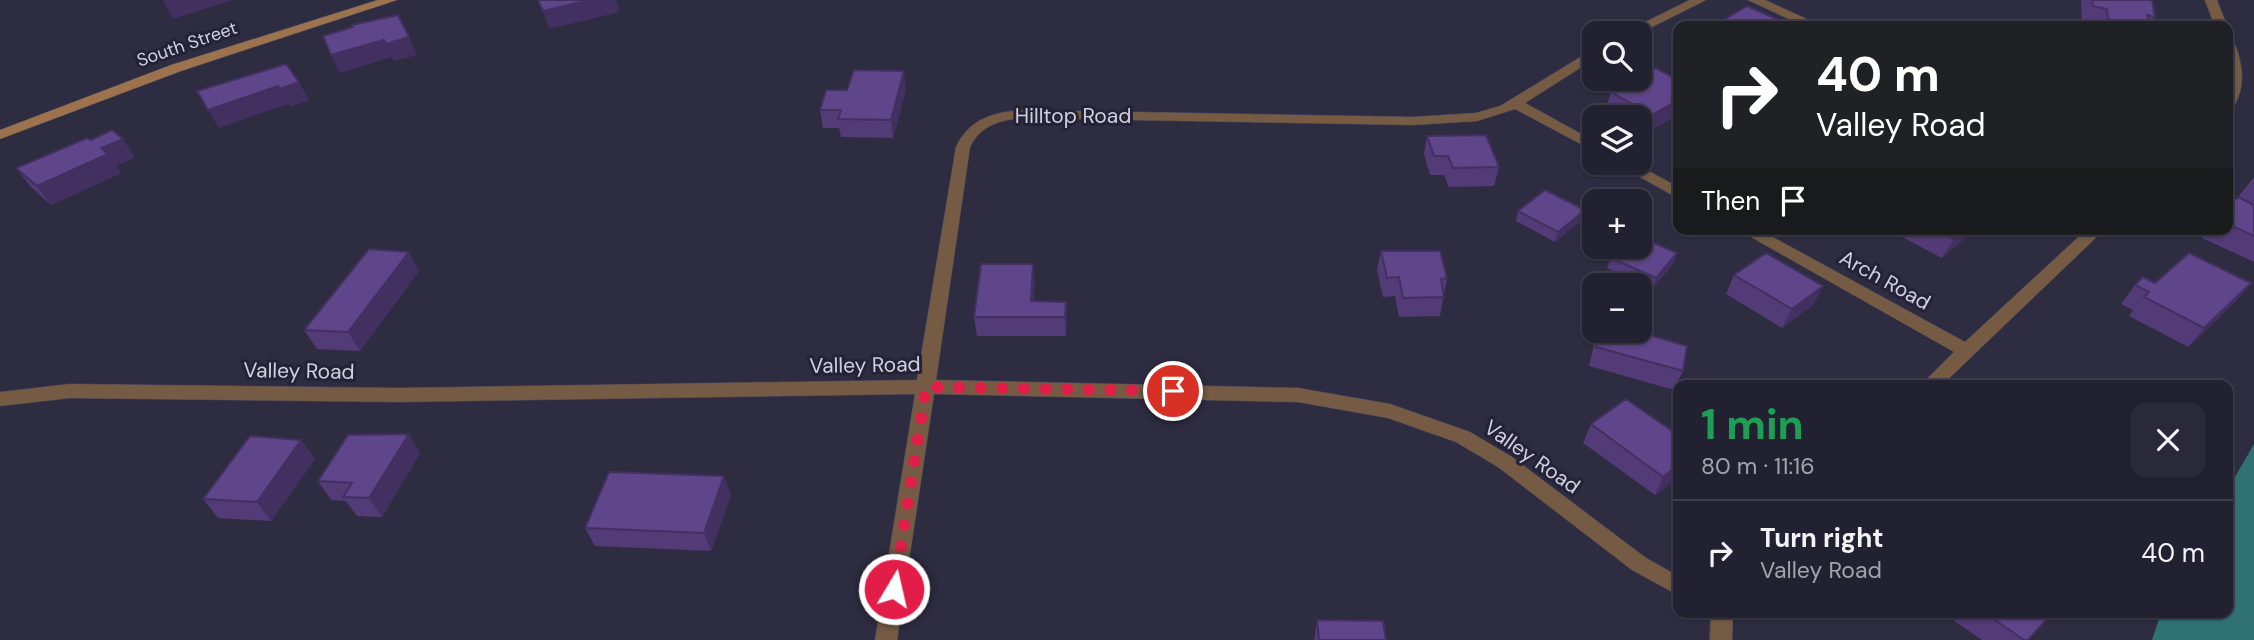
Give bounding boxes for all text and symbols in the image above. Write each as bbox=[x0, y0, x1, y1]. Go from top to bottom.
street label: South Street bbox=[134, 16, 240, 72]
map controls bbox=[1582, 21, 1652, 343]
button: search bbox=[1582, 21, 1652, 91]
text: 40 m bbox=[1816, 42, 1940, 106]
icon: right bbox=[1701, 49, 1792, 140]
street label: Hilltop Road bbox=[1015, 102, 1131, 130]
text: Valley Road bbox=[1816, 104, 1986, 146]
button: layers bbox=[1582, 105, 1652, 175]
icon: arrive bbox=[1774, 182, 1812, 220]
text: Then bbox=[1701, 184, 1760, 218]
button: + bbox=[1582, 189, 1652, 259]
street label: Arch Road bbox=[1835, 244, 1935, 316]
button: − bbox=[1582, 273, 1652, 343]
street label: Valley Road bbox=[809, 350, 921, 380]
street label: Valley Road bbox=[243, 356, 355, 386]
pin bbox=[1143, 361, 1203, 421]
icon: arrive bbox=[1154, 372, 1192, 410]
text: 1 min bbox=[1701, 397, 1804, 452]
button: close bbox=[2131, 403, 2205, 477]
street label: Valley Road bbox=[1478, 414, 1586, 500]
text: 80 m · 11:16 bbox=[1701, 451, 1815, 481]
text: Turn right bbox=[1760, 521, 1884, 555]
icon: right bbox=[1701, 534, 1739, 572]
text: 40 m bbox=[2141, 536, 2205, 570]
position arrow bbox=[857, 552, 931, 626]
text: Valley Road bbox=[1760, 555, 1882, 585]

